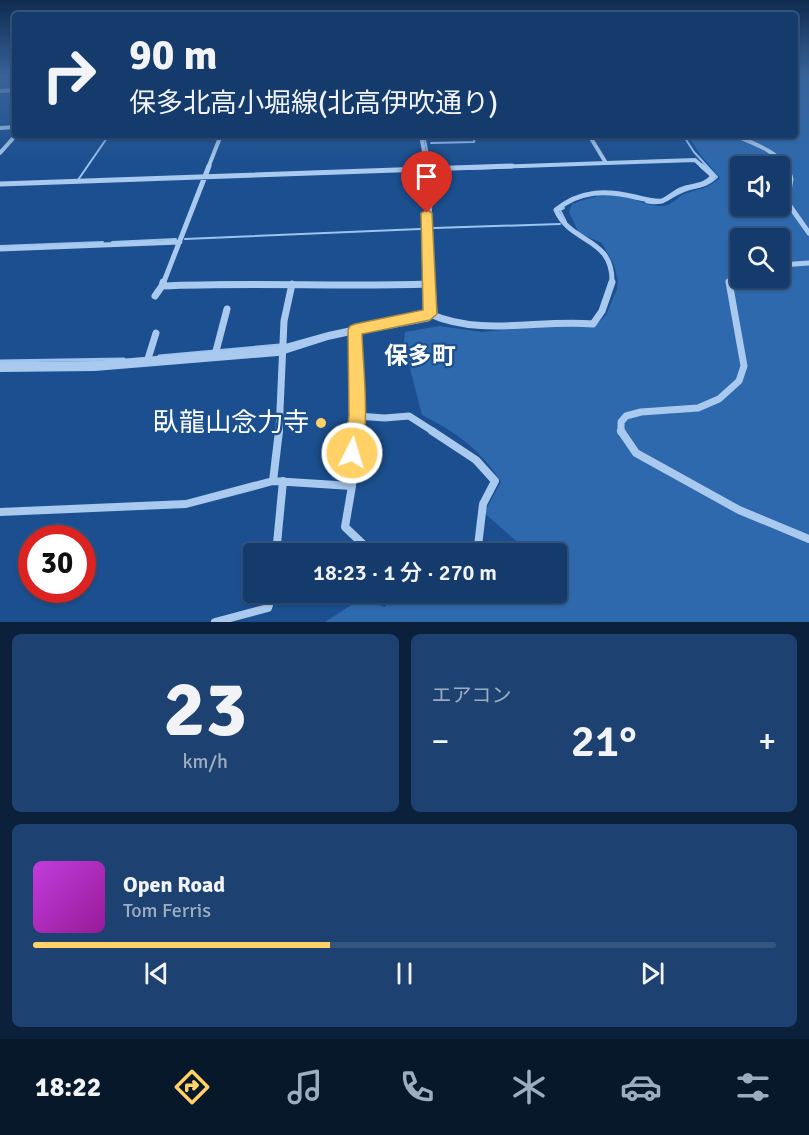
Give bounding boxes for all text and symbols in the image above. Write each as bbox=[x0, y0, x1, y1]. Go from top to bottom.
text: 90 m bbox=[129, 30, 218, 81]
icon: right bbox=[30, 36, 108, 114]
text: 保多北高小堀線(北高伊吹通り) bbox=[129, 87, 498, 120]
pin bbox=[401, 151, 452, 213]
map controls bbox=[730, 156, 790, 288]
button: sound bbox=[730, 156, 790, 216]
icon: arrive bbox=[410, 160, 443, 193]
button: search bbox=[730, 228, 790, 288]
district label: 保多町 bbox=[384, 341, 456, 371]
place label: 臥龍山念力寺 bbox=[153, 407, 309, 439]
marker: 臥龍山念力寺 bbox=[314, 416, 328, 430]
position arrow bbox=[320, 421, 384, 485]
speed limit sign: 30 bbox=[18, 525, 96, 603]
text: 18:23 · 1 分 · 270 m bbox=[313, 559, 497, 586]
text: 23 bbox=[163, 662, 247, 758]
text: エアコン bbox=[432, 683, 512, 708]
text: 21° bbox=[571, 714, 637, 769]
text: − bbox=[432, 721, 449, 762]
text: + bbox=[758, 721, 776, 762]
text: km/h bbox=[183, 749, 228, 774]
text: Open Road bbox=[123, 871, 225, 898]
text: Tom Ferris bbox=[123, 898, 211, 923]
icon: previous bbox=[140, 957, 173, 990]
icon: pause bbox=[388, 957, 421, 990]
icon: next bbox=[636, 957, 669, 990]
icon: directions bbox=[171, 1066, 213, 1108]
icon: music bbox=[284, 1066, 326, 1108]
icon: phone bbox=[396, 1066, 438, 1108]
icon: climate bbox=[508, 1066, 550, 1108]
icon: car bbox=[620, 1066, 662, 1108]
icon: filters bbox=[732, 1066, 774, 1108]
text: 18:22 bbox=[35, 1071, 101, 1104]

